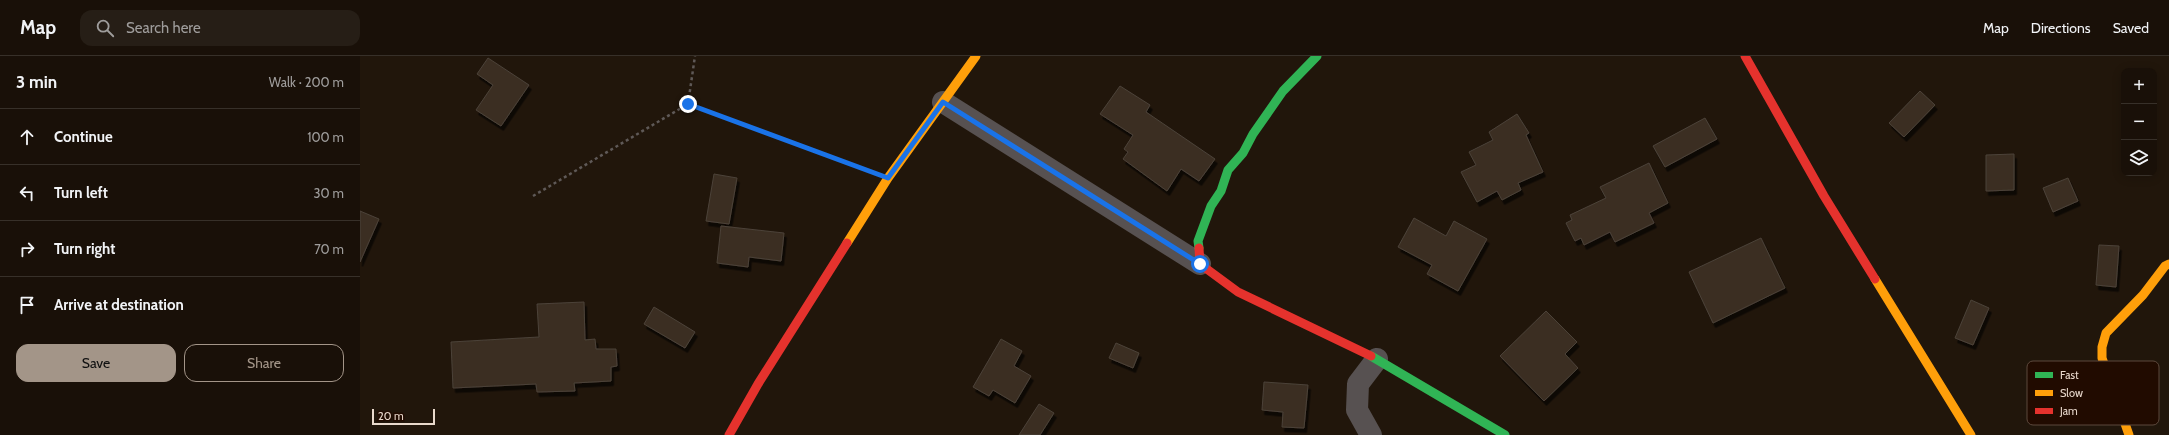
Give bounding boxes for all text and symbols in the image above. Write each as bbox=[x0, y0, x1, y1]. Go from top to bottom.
search box bbox=[80, 10, 360, 46]
text: Map bbox=[20, 16, 56, 39]
icon: search bbox=[94, 17, 116, 39]
text: Search here bbox=[126, 19, 201, 37]
text: Map bbox=[1983, 19, 2009, 37]
text: Directions bbox=[2031, 19, 2091, 37]
text: Saved bbox=[2113, 19, 2149, 37]
map controls bbox=[2121, 68, 2157, 176]
button: + bbox=[2121, 68, 2157, 104]
text: 3 min bbox=[16, 72, 57, 92]
text: Walk · 200 m bbox=[269, 74, 344, 90]
route end bbox=[679, 95, 697, 113]
button: − bbox=[2121, 104, 2157, 140]
icon: ahead bbox=[16, 126, 38, 148]
text: Continue bbox=[54, 128, 113, 146]
text: 100 m bbox=[307, 129, 344, 145]
button: layers bbox=[2121, 140, 2157, 176]
icon: left bbox=[16, 182, 38, 204]
text: Turn left bbox=[54, 184, 108, 202]
text: 30 m bbox=[314, 185, 344, 201]
icon: right bbox=[16, 238, 38, 260]
text: Turn right bbox=[54, 240, 115, 258]
text: 70 m bbox=[314, 241, 344, 257]
route start bbox=[1191, 255, 1209, 273]
icon: arrive bbox=[16, 294, 38, 316]
text: Arrive at destination bbox=[54, 296, 184, 314]
button: Save bbox=[16, 344, 176, 382]
button: Share bbox=[184, 344, 344, 382]
legend bbox=[2027, 361, 2159, 425]
text: Fast bbox=[2060, 368, 2079, 382]
text: Slow bbox=[2060, 386, 2083, 400]
text: Jam bbox=[2059, 404, 2078, 418]
scale bar bbox=[372, 407, 435, 426]
text: 20 m bbox=[378, 409, 404, 423]

